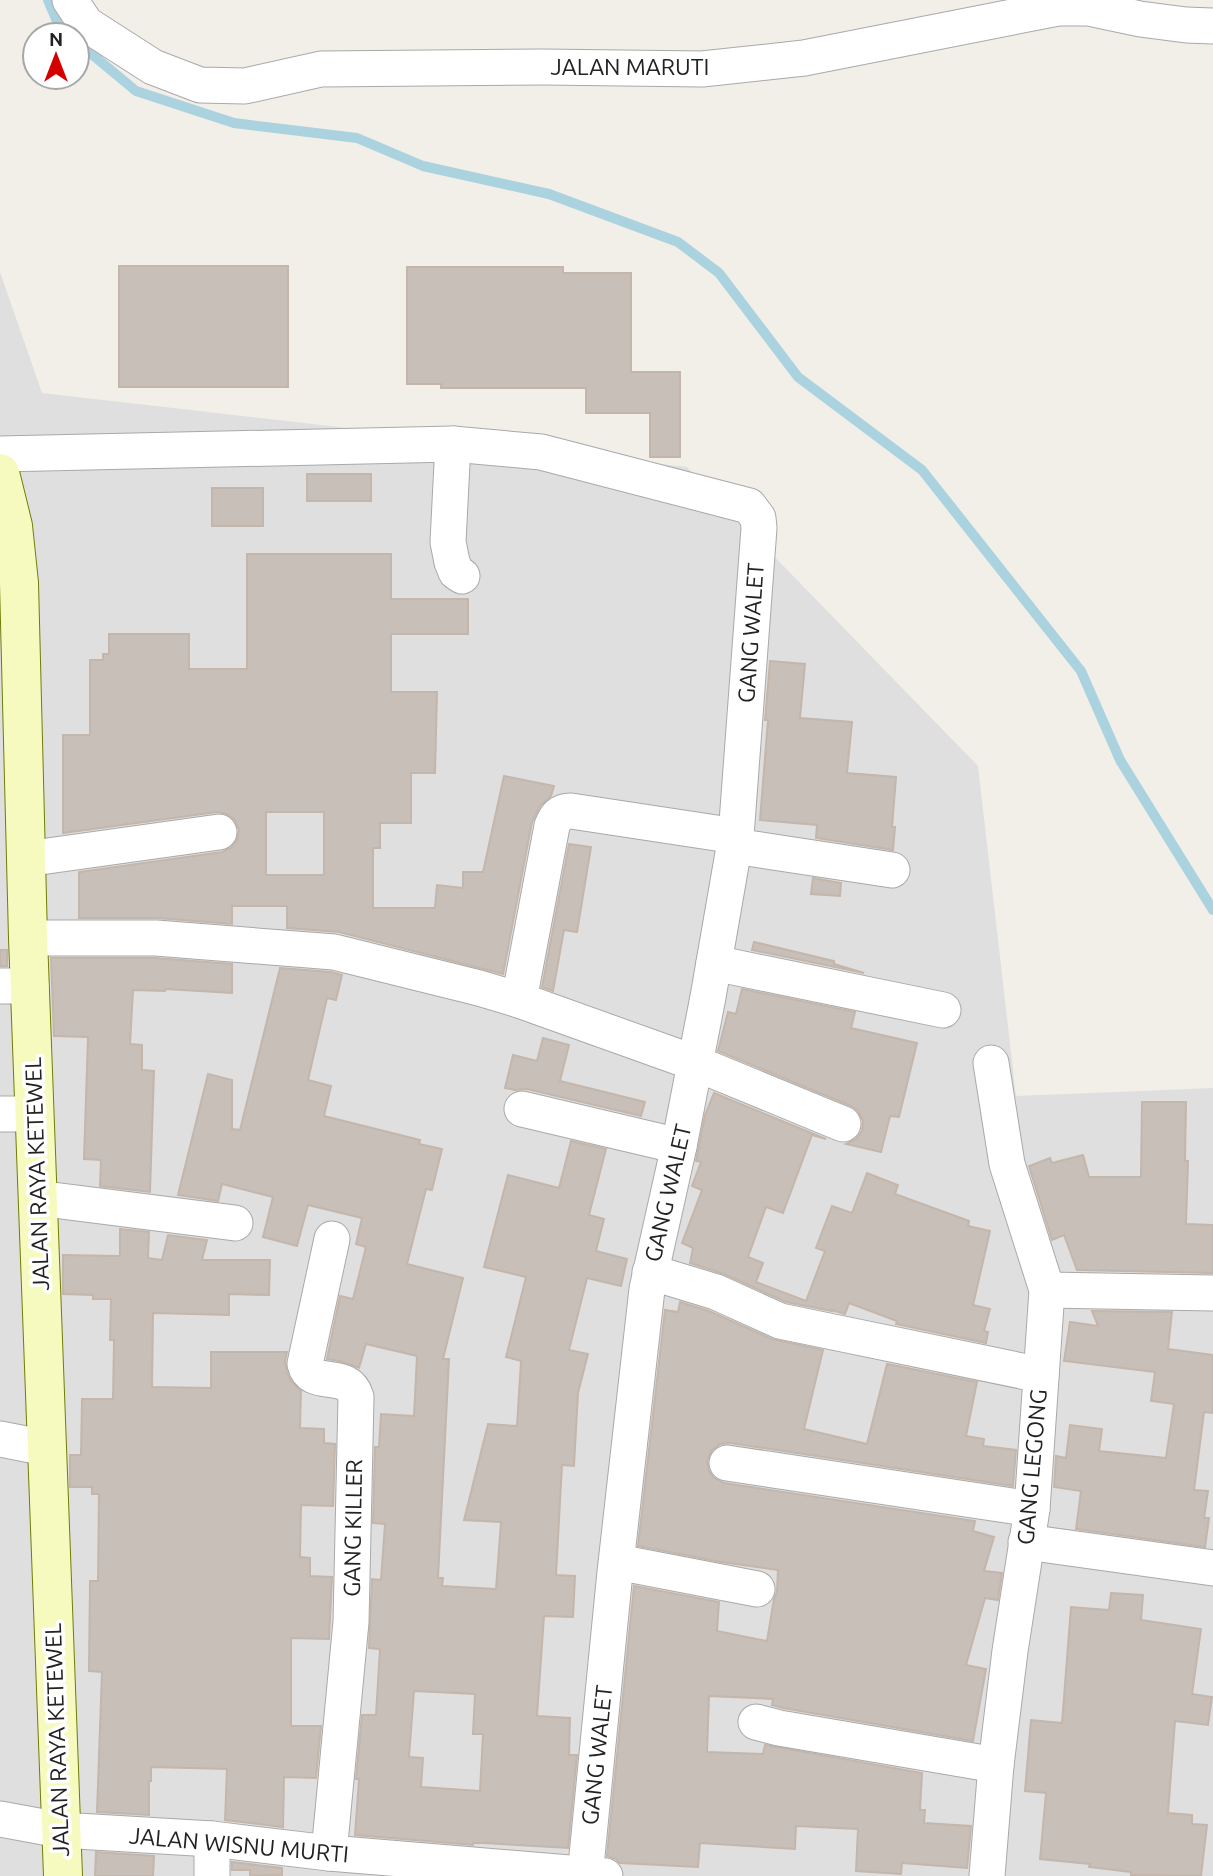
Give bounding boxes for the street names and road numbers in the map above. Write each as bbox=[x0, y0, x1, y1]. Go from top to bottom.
street label: JALAN MARUTI bbox=[551, 54, 709, 79]
street label: GANG WALET bbox=[733, 562, 768, 704]
street label: JALAN RAYA KETEWEL bbox=[20, 1056, 53, 1291]
street label: GANG WALET bbox=[640, 1121, 696, 1264]
street label: GANG LEGONG bbox=[1012, 1388, 1051, 1546]
street label: GANG KILLER bbox=[339, 1459, 366, 1597]
street label: JALAN RAYA KETEWEL bbox=[40, 1622, 73, 1857]
street label: GANG WALET bbox=[577, 1684, 616, 1826]
street label: JALAN WISNU MURTI bbox=[128, 1822, 350, 1867]

